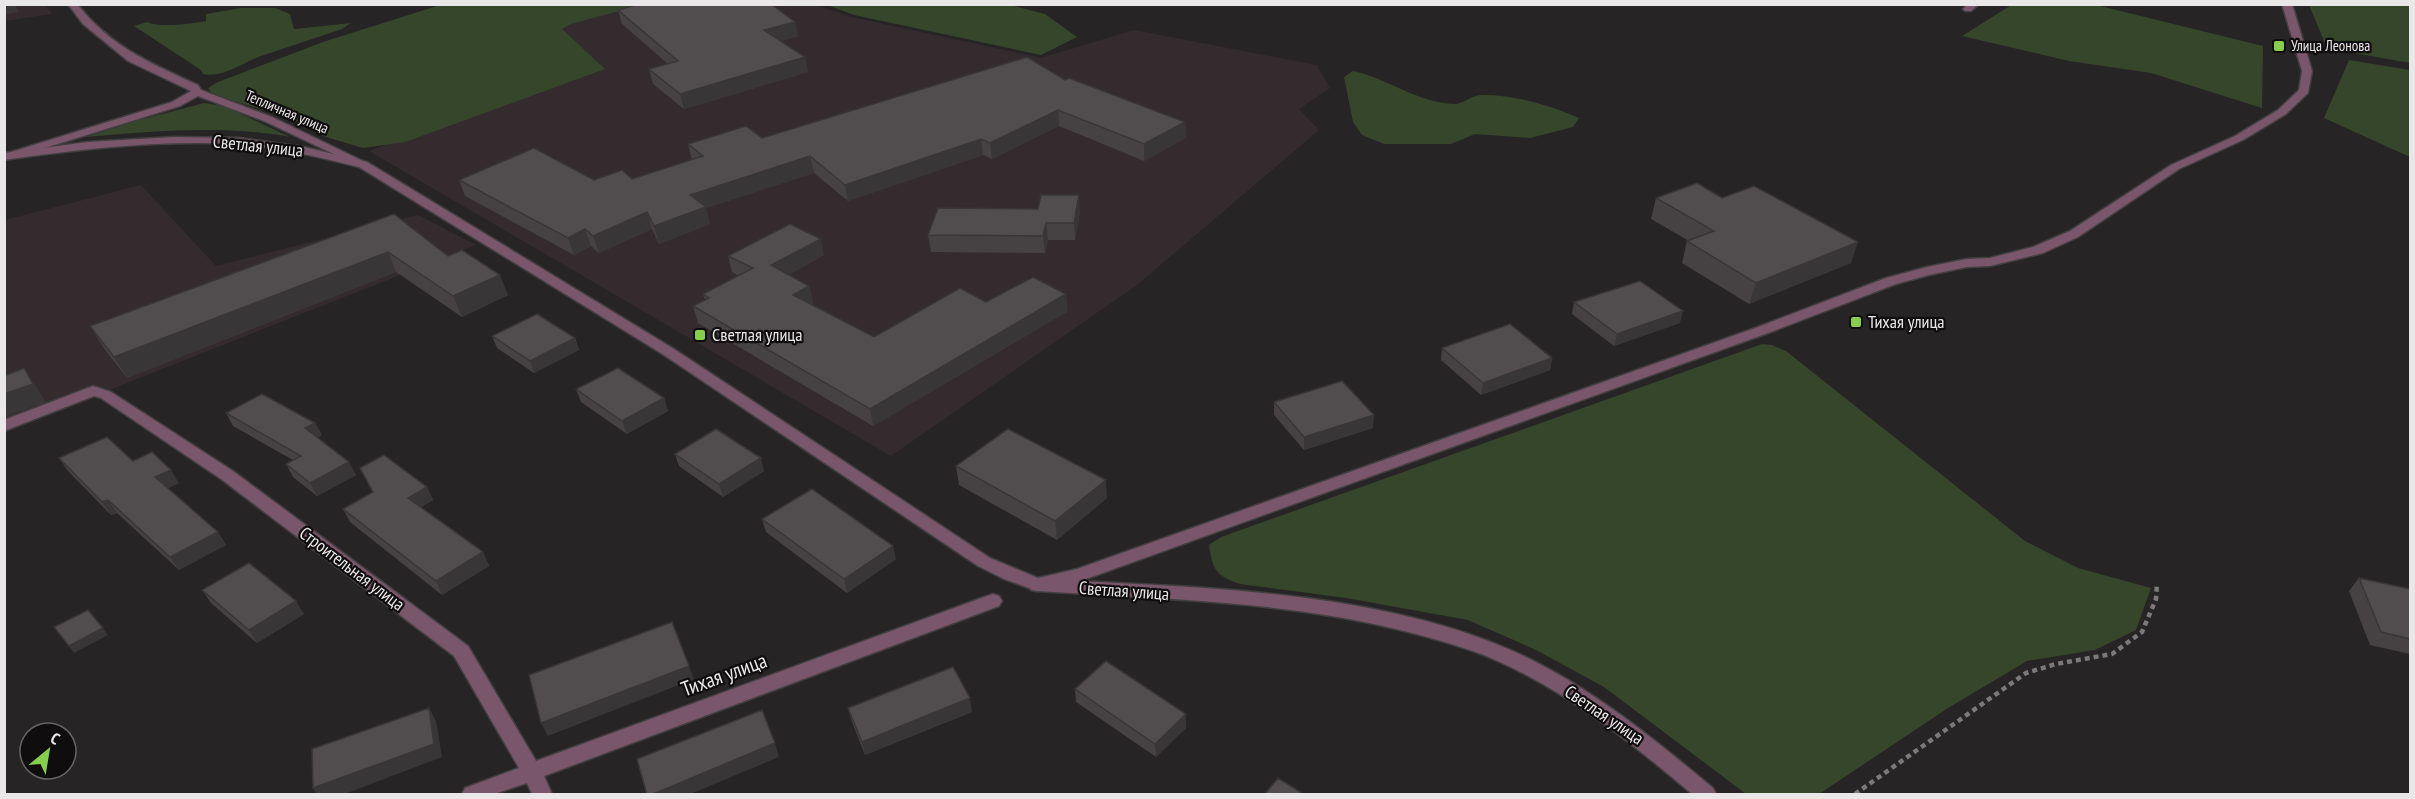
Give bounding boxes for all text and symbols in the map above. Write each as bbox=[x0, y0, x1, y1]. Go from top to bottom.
place label: Улица Леонова bbox=[2291, 36, 2370, 55]
marker: Улица Леонова bbox=[2272, 39, 2286, 53]
street label: Тепличная улица bbox=[243, 85, 332, 138]
street label: Светлая улица bbox=[212, 129, 304, 162]
place label: Тихая улица bbox=[1868, 310, 1945, 333]
marker: Тихая улица bbox=[1849, 315, 1863, 329]
place label: Светлая улица bbox=[712, 323, 803, 346]
marker: Светлая улица bbox=[693, 328, 707, 342]
street label: Строительная улица bbox=[295, 521, 410, 616]
street label: Светлая улица bbox=[1078, 576, 1170, 605]
street label: Тихая улица bbox=[677, 647, 770, 702]
street label: Светлая улица bbox=[1560, 680, 1648, 749]
north arrow bbox=[18, 721, 78, 781]
text: С bbox=[47, 728, 64, 749]

